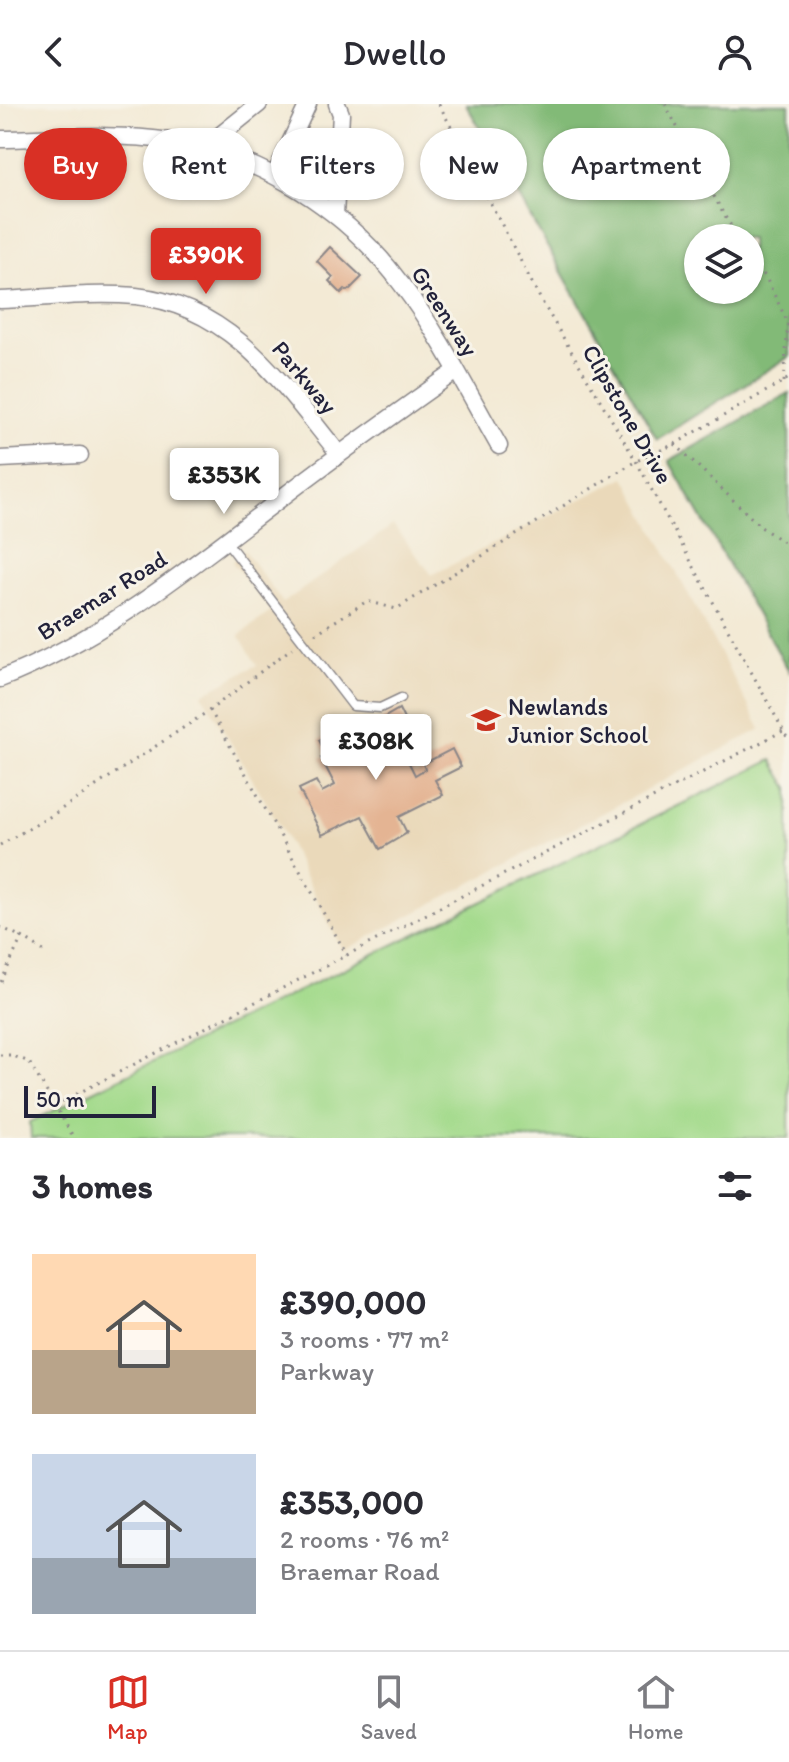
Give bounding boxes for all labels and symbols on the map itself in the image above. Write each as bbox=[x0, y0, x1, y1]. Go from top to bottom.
pin: £390K bbox=[150, 228, 262, 296]
street label: Greenway bbox=[405, 260, 485, 362]
street label: Parkway bbox=[266, 335, 344, 419]
street label: Clipstone Drive bbox=[576, 339, 680, 489]
pin: £353K bbox=[168, 448, 280, 516]
street label: Braemar Road bbox=[32, 544, 172, 646]
place label: Newlands Junior School bbox=[508, 692, 648, 749]
school or university icon: Newlands Junior School bbox=[471, 705, 501, 735]
pin: £308K bbox=[320, 714, 432, 782]
scale bar bbox=[24, 1082, 156, 1118]

